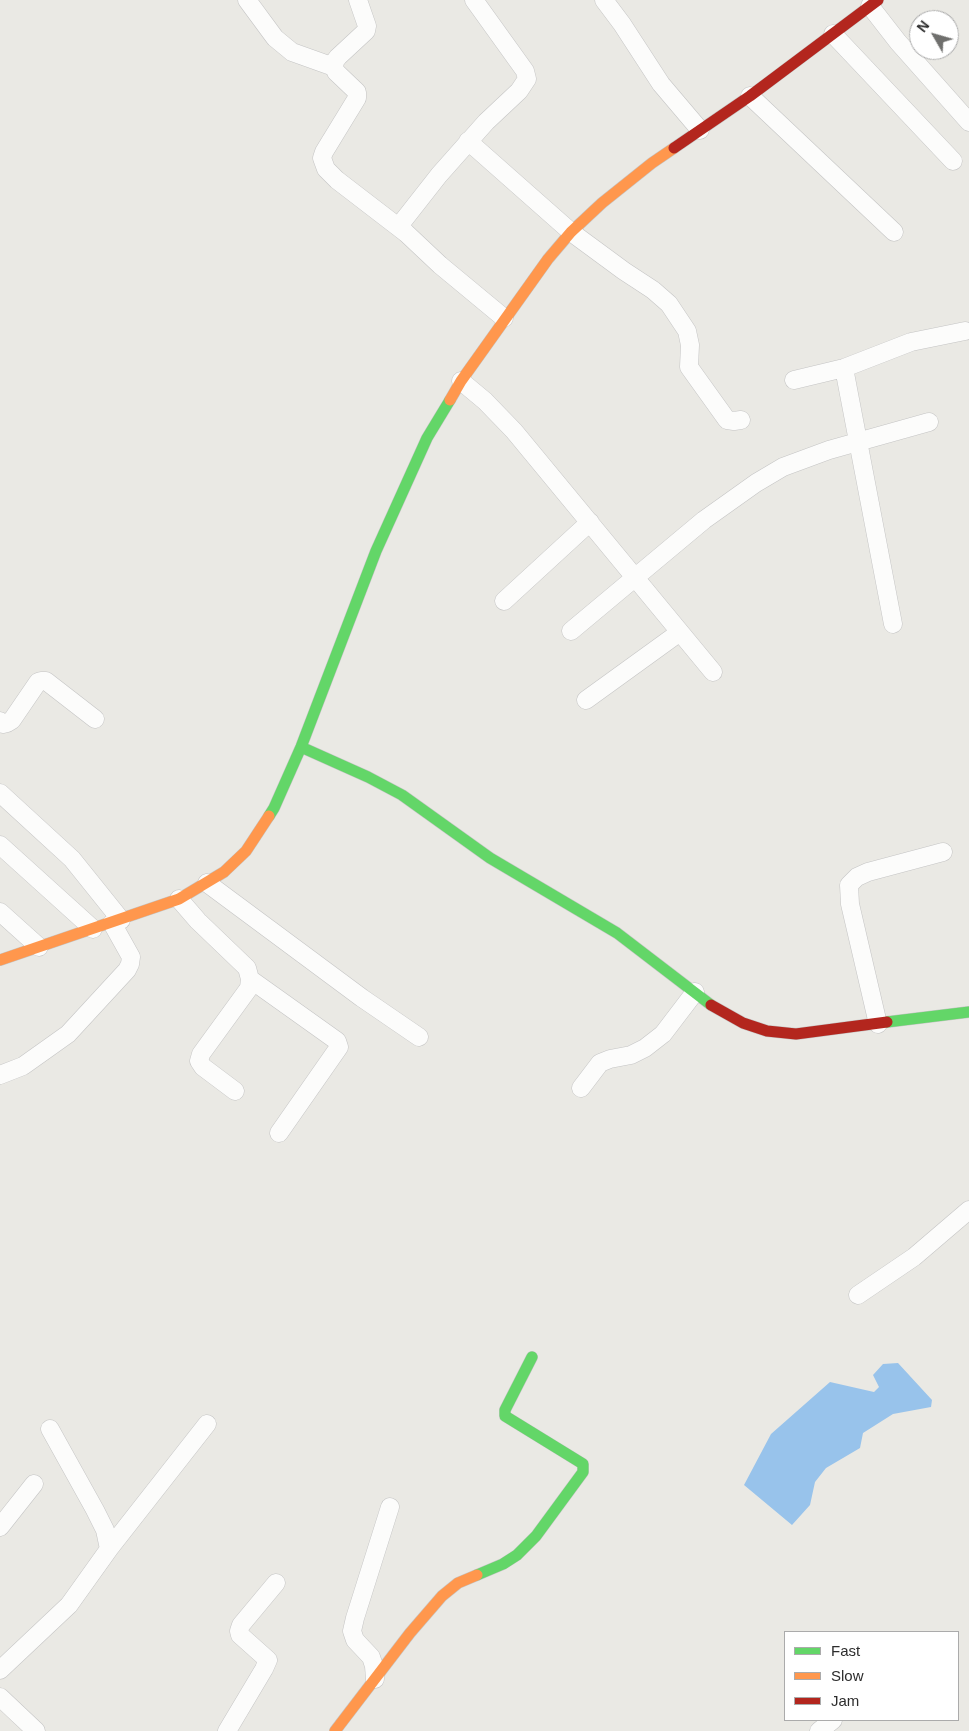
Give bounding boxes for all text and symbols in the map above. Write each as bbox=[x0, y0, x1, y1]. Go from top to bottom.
north arrow bbox=[909, 10, 959, 60]
text: N bbox=[914, 17, 932, 35]
legend bbox=[784, 1631, 959, 1721]
text: Fast bbox=[831, 1642, 860, 1659]
text: Slow bbox=[831, 1667, 864, 1684]
text: Jam bbox=[831, 1692, 859, 1709]

